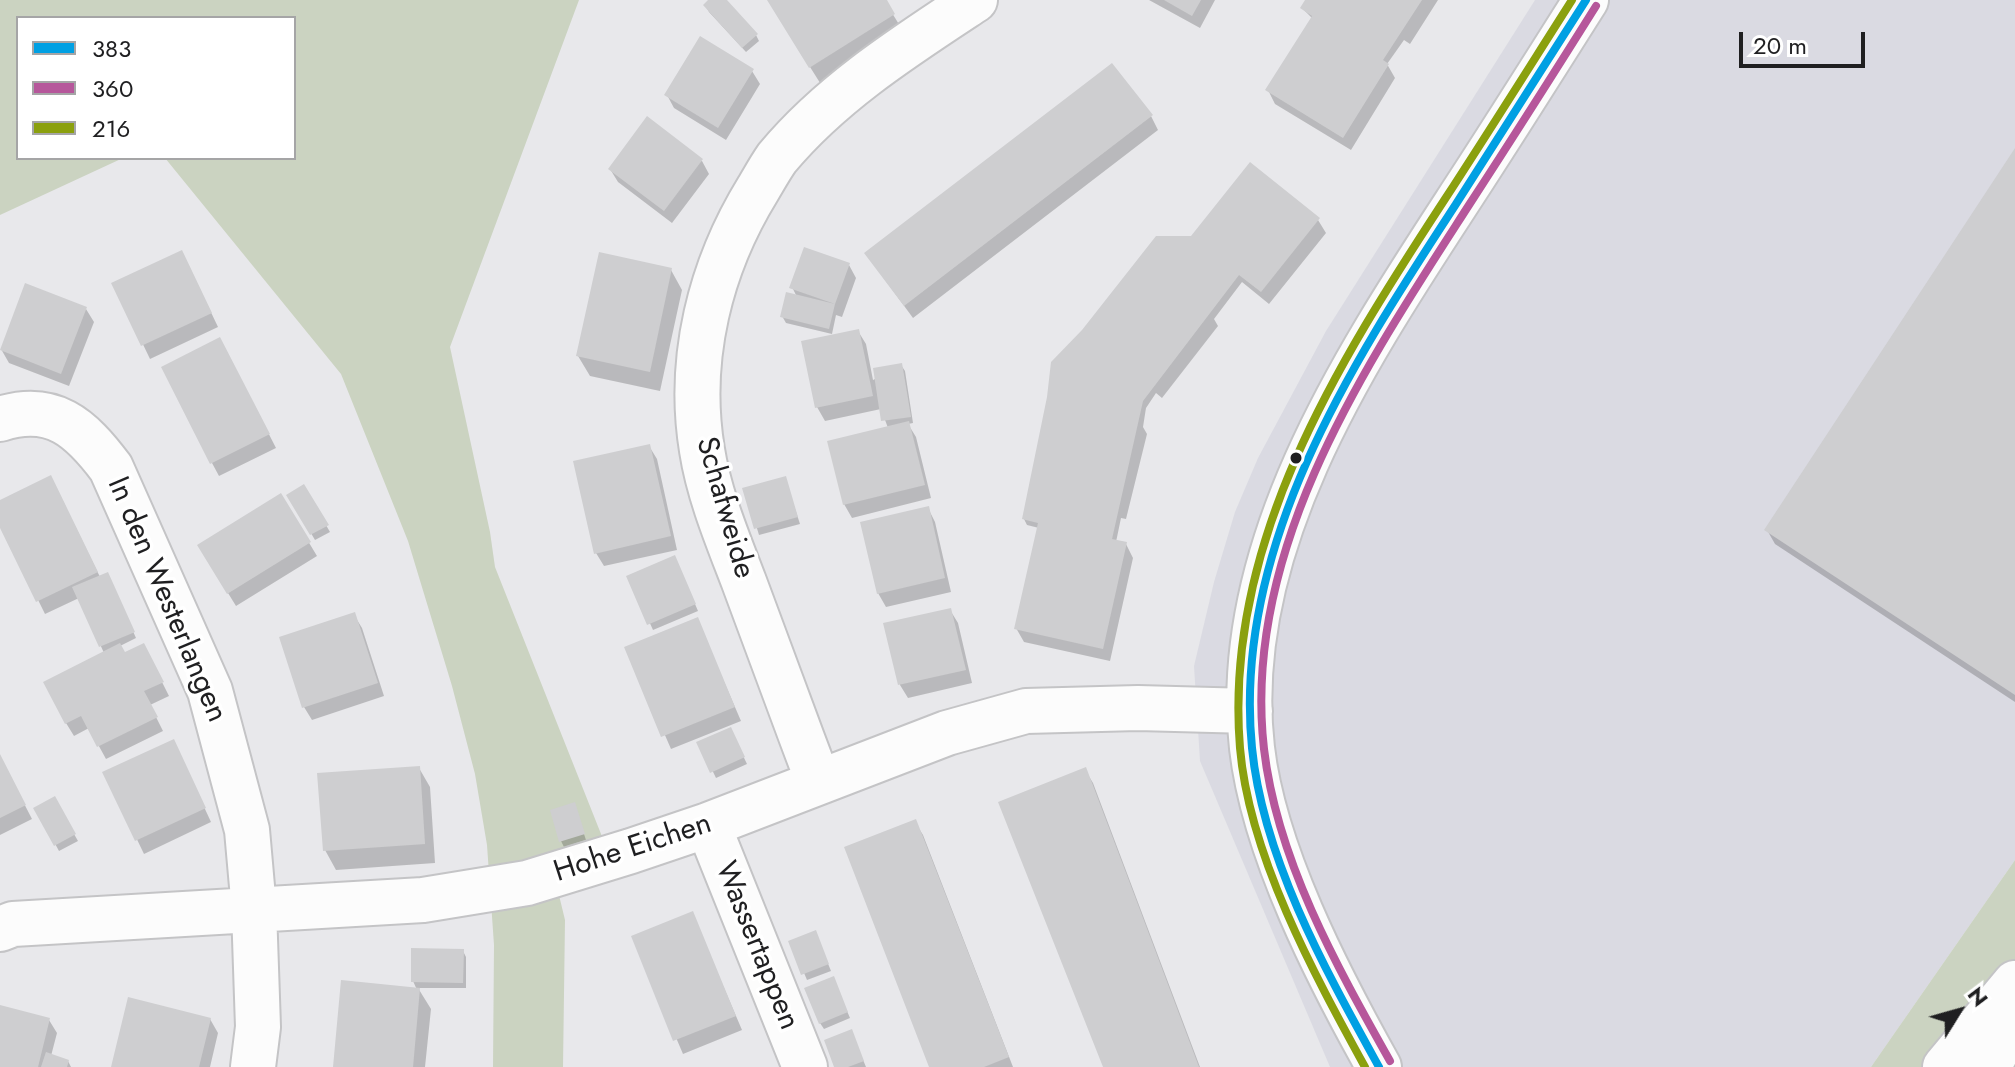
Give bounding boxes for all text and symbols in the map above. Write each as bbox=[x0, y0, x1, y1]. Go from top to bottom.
legend bbox=[16, 16, 296, 160]
scale bar bbox=[1743, 16, 1869, 66]
text: 20 m bbox=[1753, 28, 1807, 63]
text: 383 bbox=[92, 31, 131, 66]
text: 360 bbox=[92, 71, 133, 106]
text: 216 bbox=[92, 111, 130, 146]
street label: Schafweide bbox=[687, 433, 761, 583]
unlabelled marker bbox=[1288, 450, 1304, 466]
street label: In den Westerlangen bbox=[98, 472, 234, 728]
street label: Hohe Eichen bbox=[550, 807, 716, 891]
street label: Wassertappen bbox=[706, 857, 806, 1035]
north arrow bbox=[1919, 971, 1999, 1051]
text: N bbox=[1960, 980, 1996, 1013]

